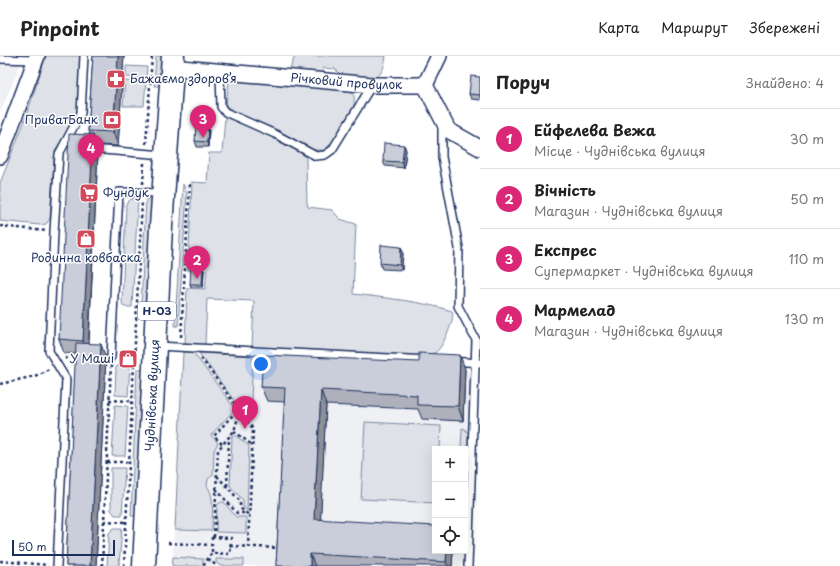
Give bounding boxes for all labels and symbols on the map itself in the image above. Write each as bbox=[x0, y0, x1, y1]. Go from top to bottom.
pharmacy icon: Бажаємо здоровʼя bbox=[105, 68, 127, 90]
street label: Річковий провулок bbox=[290, 68, 403, 93]
place label: Бажаємо здоровʼя bbox=[130, 69, 237, 87]
pin: 3 bbox=[190, 105, 216, 138]
bank icon: ПриватБанк bbox=[101, 109, 123, 131]
place label: ПриватБанк bbox=[25, 110, 99, 128]
pin: 4 bbox=[78, 134, 104, 167]
supermarket icon: Фундук bbox=[78, 182, 100, 204]
place label: Фундук bbox=[103, 183, 150, 201]
shop icon: Родинна ковбаска bbox=[75, 228, 97, 250]
pin: 2 bbox=[184, 246, 210, 279]
place label: Родинна ковбаска bbox=[31, 248, 141, 266]
road number: Н-03 bbox=[138, 302, 176, 320]
street label: Чуднівська вулиця bbox=[140, 339, 163, 452]
shop icon: У Маші bbox=[117, 348, 139, 370]
place label: У Маші bbox=[70, 349, 114, 367]
your location bbox=[251, 354, 271, 374]
pin: 1 bbox=[232, 396, 258, 429]
scale bar bbox=[12, 538, 115, 557]

